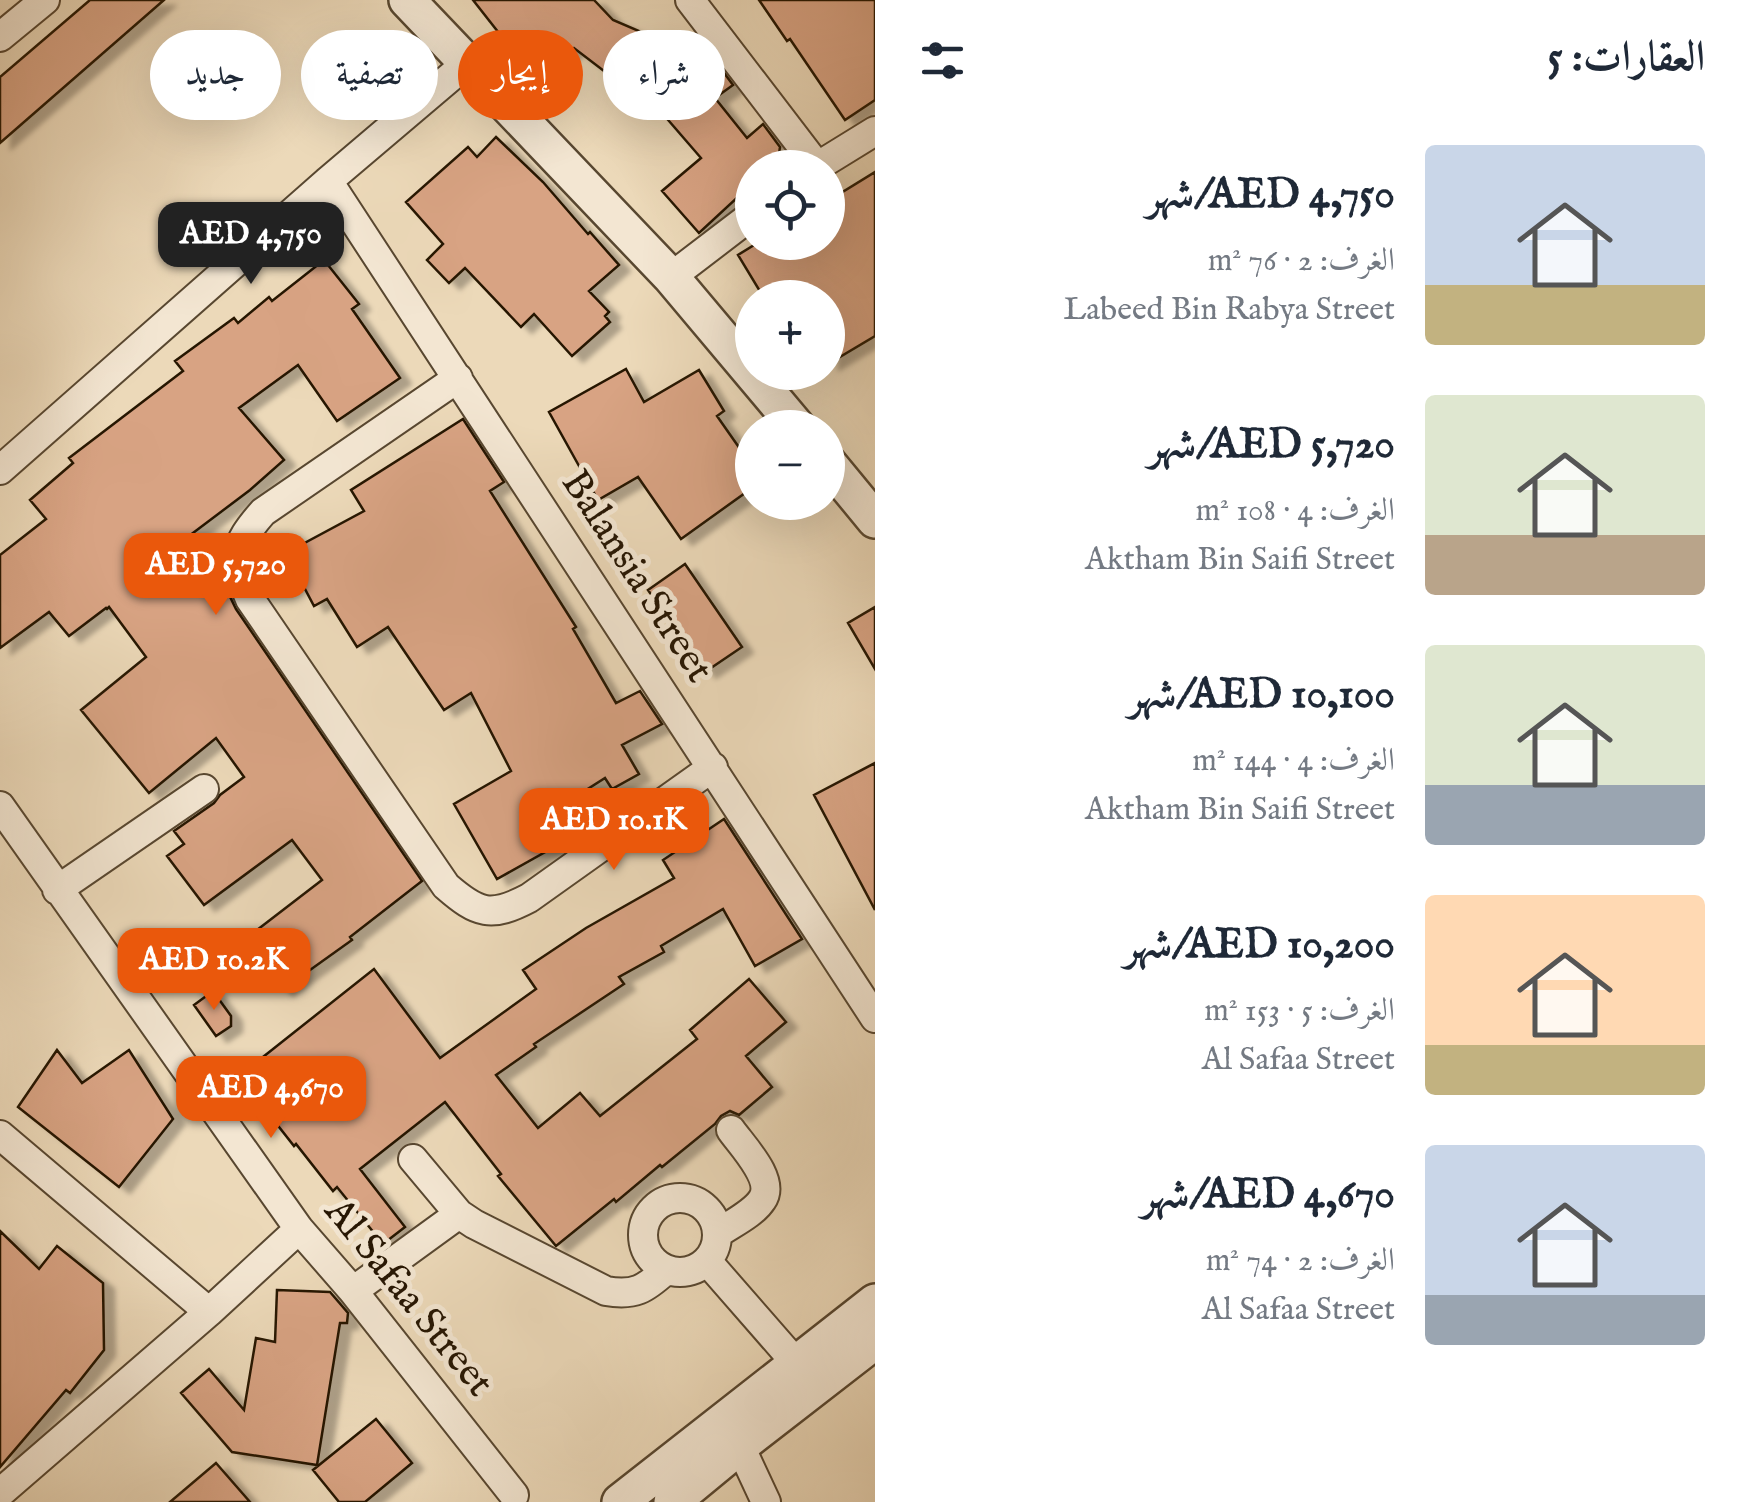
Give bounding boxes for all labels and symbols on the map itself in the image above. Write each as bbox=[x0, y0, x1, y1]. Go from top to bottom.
pin: AED 4,750 bbox=[137, 202, 365, 287]
street label: Balansia Street bbox=[548, 461, 724, 693]
pin: AED 5,720 bbox=[102, 533, 330, 618]
pin: AED 10.1K bbox=[500, 788, 728, 873]
pin: AED 10.2K bbox=[100, 928, 328, 1013]
pin: AED 4,670 bbox=[157, 1056, 385, 1141]
street label: Al Safaa Street bbox=[311, 1187, 504, 1408]

